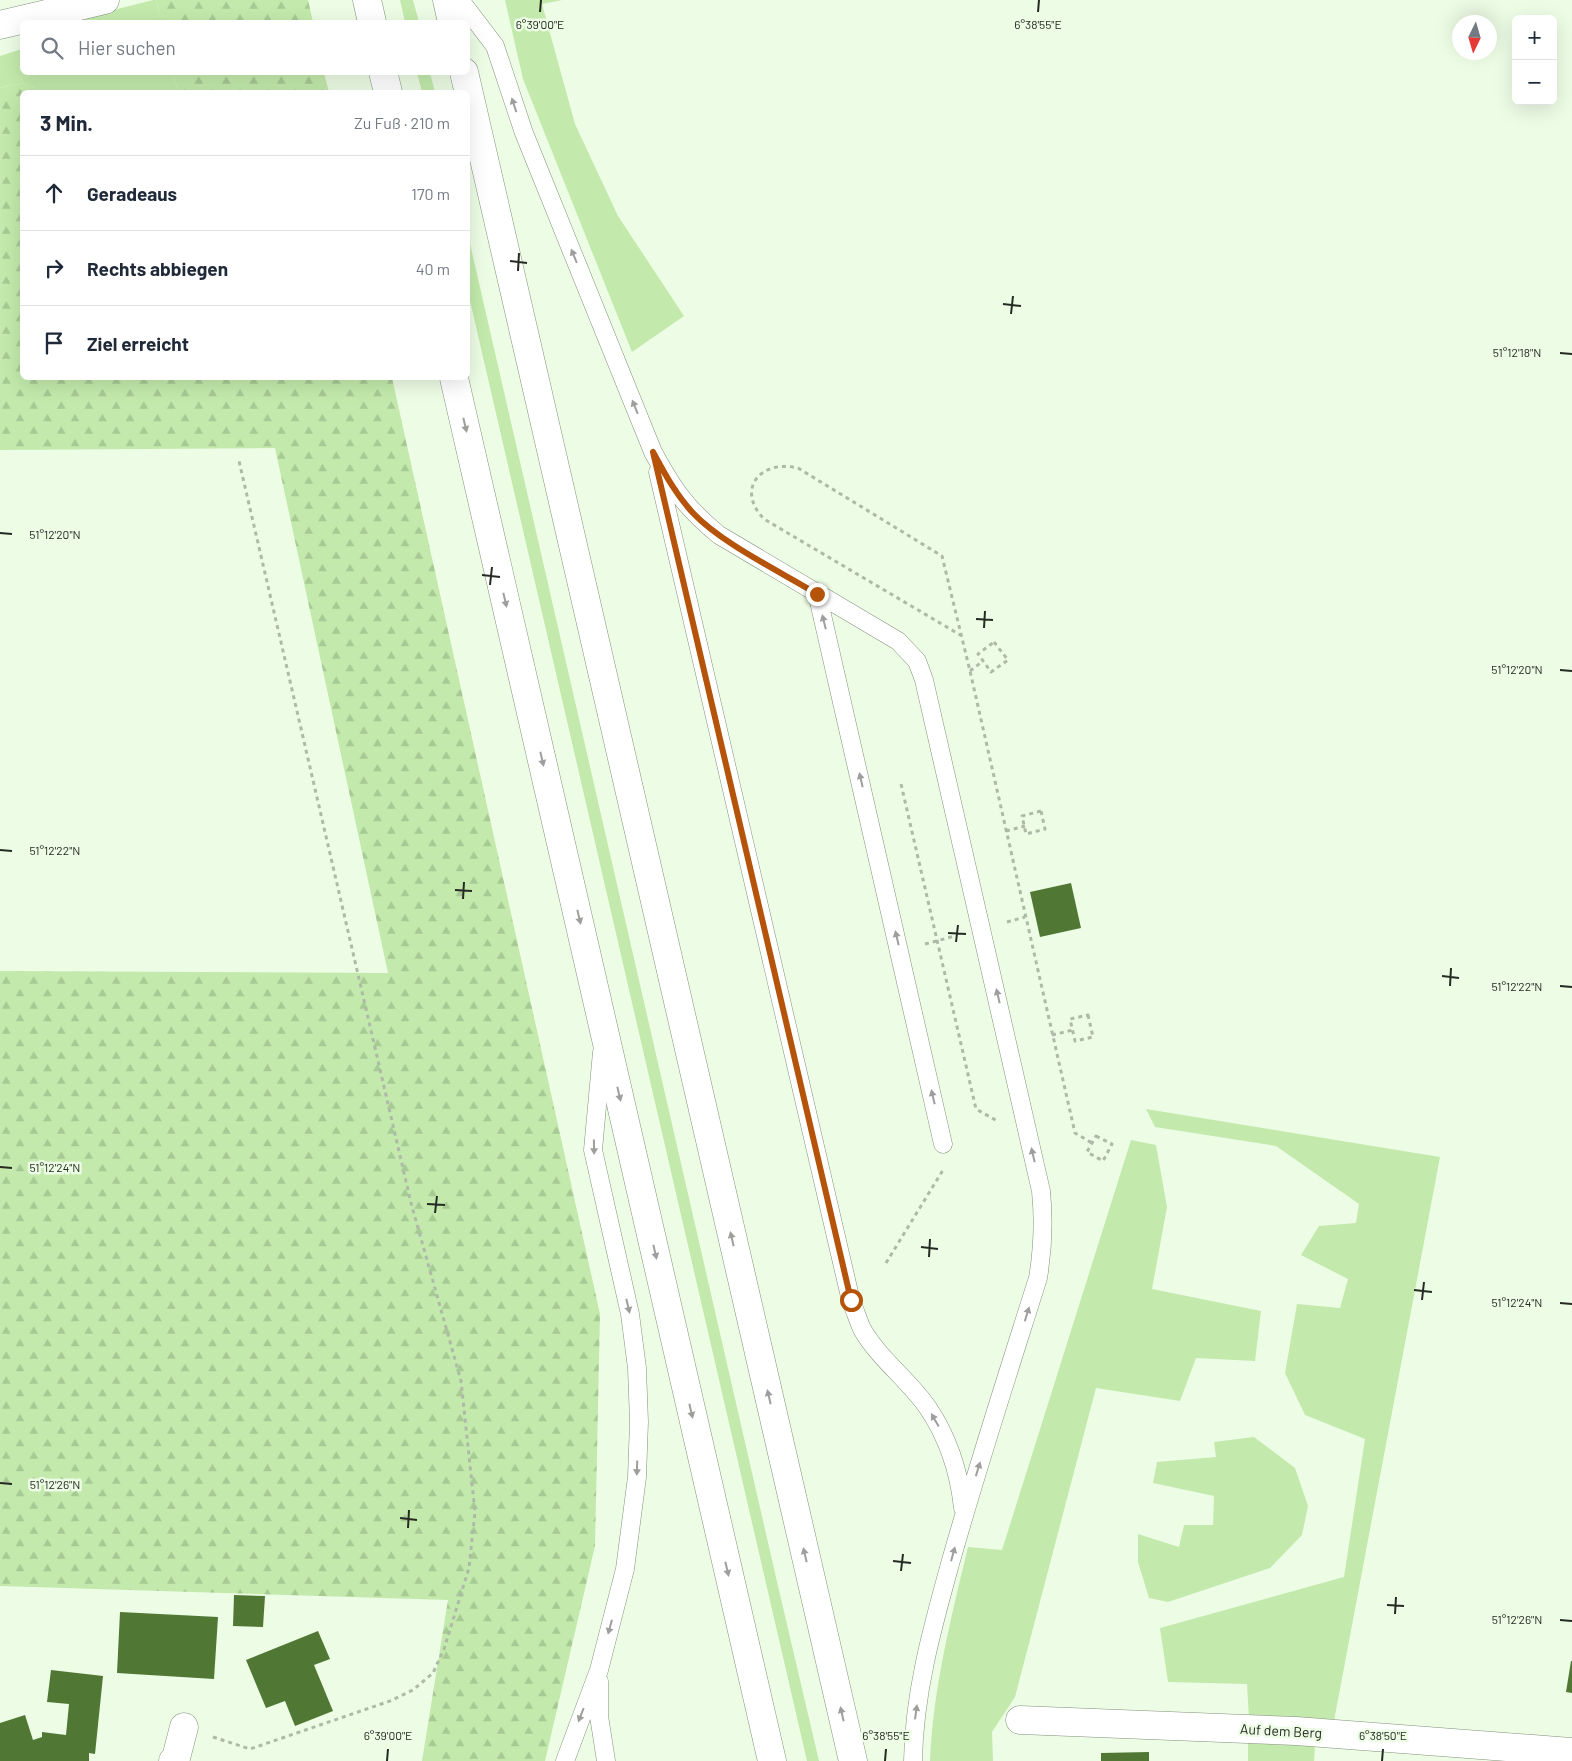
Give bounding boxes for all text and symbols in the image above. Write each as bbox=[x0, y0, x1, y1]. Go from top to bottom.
north arrow bbox=[1452, 15, 1497, 60]
map controls bbox=[1512, 15, 1557, 105]
button: + bbox=[1512, 15, 1557, 60]
text: 6°39'00"E bbox=[516, 17, 564, 31]
text: 6°38'55"E bbox=[1014, 17, 1062, 31]
search box bbox=[20, 20, 470, 75]
icon: search bbox=[38, 34, 66, 62]
text: Hier suchen bbox=[78, 36, 176, 59]
button: − bbox=[1512, 60, 1557, 105]
one-way arrow bbox=[510, 97, 518, 112]
text: 3 Min. bbox=[40, 110, 93, 135]
text: Zu Fuß · 210 m bbox=[354, 113, 450, 132]
icon: ahead bbox=[40, 179, 68, 207]
text: Geradeaus bbox=[87, 182, 177, 205]
text: 170 m bbox=[411, 184, 450, 203]
one-way arrow bbox=[569, 249, 577, 263]
icon: right bbox=[40, 254, 68, 282]
text: Rechts abbiegen bbox=[87, 257, 228, 280]
text: 40 m bbox=[416, 259, 450, 278]
icon: arrive bbox=[40, 329, 68, 357]
text: Ziel erreicht bbox=[87, 332, 189, 355]
text: 51°12'18"N bbox=[1493, 345, 1541, 359]
one-way arrow bbox=[630, 400, 638, 414]
one-way arrow bbox=[461, 417, 469, 433]
text: 51°12'20"N bbox=[29, 527, 81, 541]
route end bbox=[806, 583, 829, 606]
one-way arrow bbox=[502, 593, 510, 609]
one-way arrow bbox=[820, 614, 828, 629]
text: 51°12'20"N bbox=[1491, 662, 1543, 676]
one-way arrow bbox=[538, 751, 546, 766]
one-way arrow bbox=[857, 772, 865, 787]
text: 51°12'22"N bbox=[30, 843, 80, 857]
one-way arrow bbox=[575, 910, 583, 925]
one-way arrow bbox=[893, 931, 901, 946]
text: 51°12'22"N bbox=[1492, 979, 1542, 993]
one-way arrow bbox=[993, 988, 1001, 1004]
one-way arrow bbox=[615, 1086, 623, 1101]
one-way arrow bbox=[929, 1089, 937, 1104]
one-way arrow bbox=[590, 1140, 598, 1156]
one-way arrow bbox=[1029, 1147, 1037, 1162]
text: 51°12'24"N bbox=[30, 1160, 80, 1174]
one-way arrow bbox=[728, 1231, 736, 1246]
one-way arrow bbox=[651, 1245, 659, 1260]
route start bbox=[840, 1289, 863, 1312]
text: 51°12'24"N bbox=[1492, 1295, 1542, 1309]
one-way arrow bbox=[624, 1298, 632, 1314]
one-way arrow bbox=[1023, 1306, 1031, 1321]
one-way arrow bbox=[764, 1388, 772, 1404]
one-way arrow bbox=[687, 1403, 695, 1418]
one-way arrow bbox=[931, 1413, 939, 1427]
one-way arrow bbox=[633, 1460, 641, 1476]
one-way arrow bbox=[974, 1461, 982, 1476]
text: 51°12'26"N bbox=[30, 1477, 80, 1491]
one-way arrow bbox=[949, 1547, 957, 1562]
one-way arrow bbox=[801, 1548, 809, 1563]
one-way arrow bbox=[724, 1562, 732, 1578]
text: 51°12'26"N bbox=[1492, 1612, 1542, 1626]
one-way arrow bbox=[606, 1620, 614, 1635]
one-way arrow bbox=[912, 1704, 920, 1720]
one-way arrow bbox=[838, 1706, 846, 1721]
one-way arrow bbox=[577, 1708, 584, 1723]
street label: Auf dem Berg bbox=[1240, 1720, 1322, 1741]
text: 6°39'00"E bbox=[364, 1728, 412, 1742]
text: 6°38'55"E bbox=[862, 1728, 910, 1742]
text: 6°38'50"E bbox=[1359, 1728, 1407, 1742]

